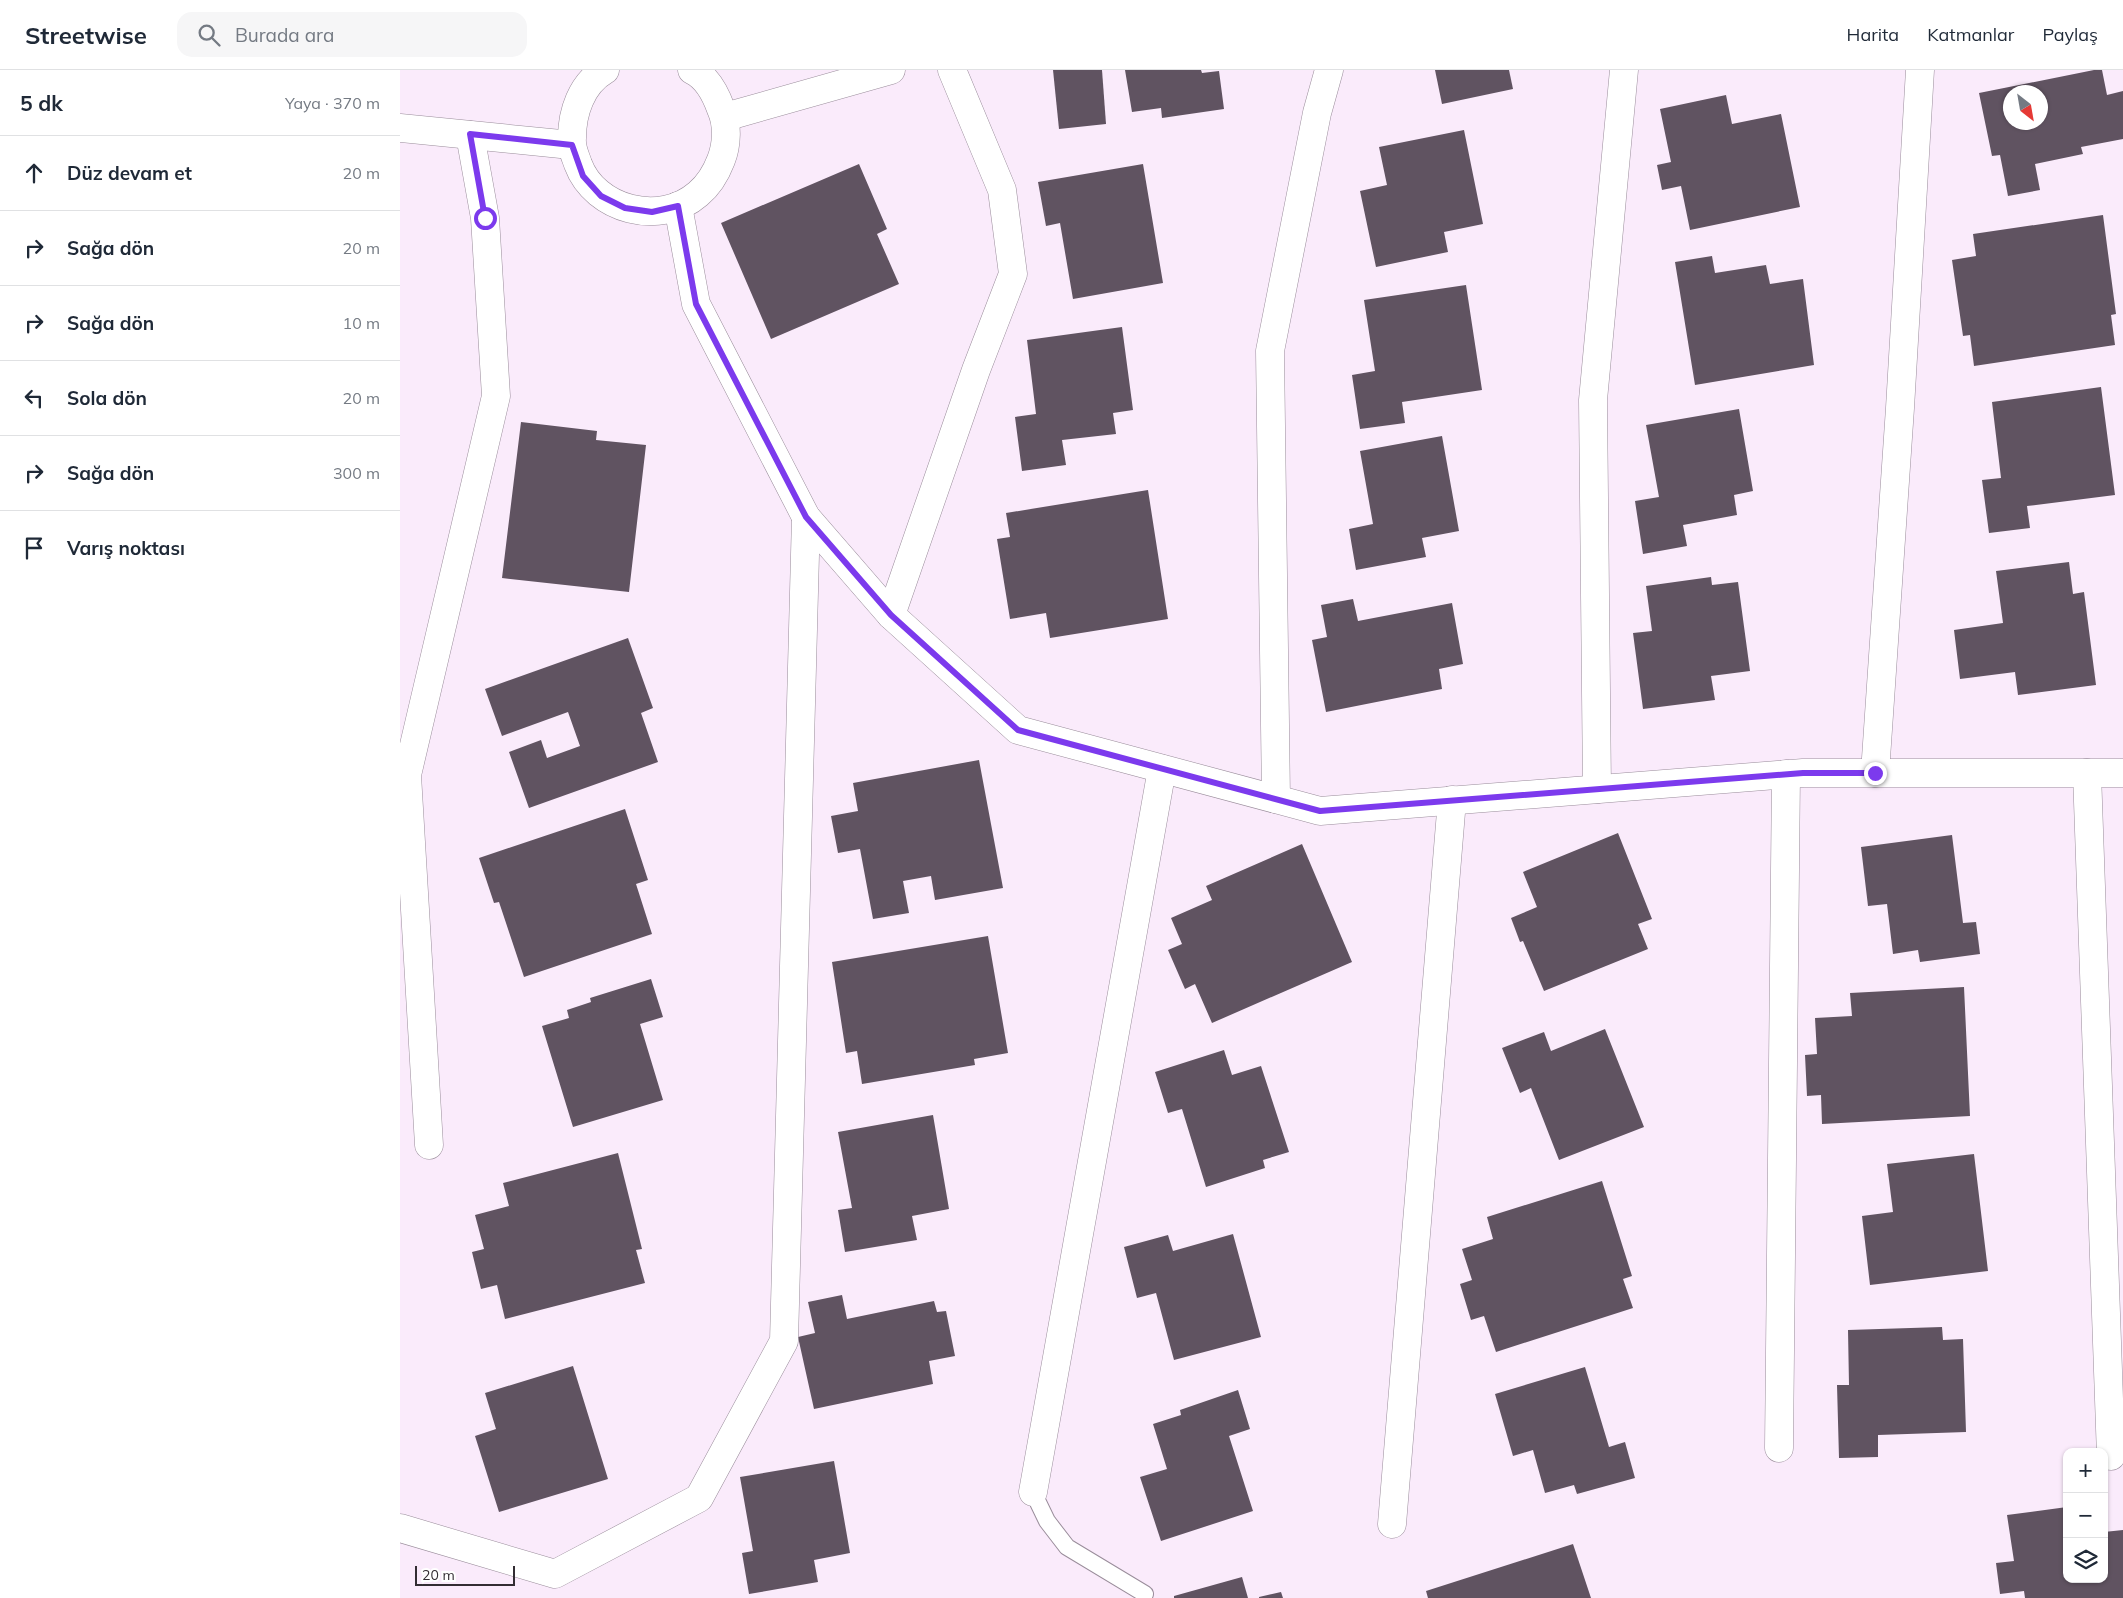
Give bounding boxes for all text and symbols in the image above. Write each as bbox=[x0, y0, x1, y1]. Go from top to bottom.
search box bbox=[177, 12, 527, 57]
text: Streetwise bbox=[25, 20, 147, 50]
icon: search bbox=[195, 21, 223, 49]
text: Burada ara bbox=[235, 23, 334, 47]
text: Harita bbox=[1847, 23, 1899, 46]
text: Katmanlar bbox=[1927, 23, 2014, 46]
text: Paylaş bbox=[2042, 23, 2098, 46]
north arrow bbox=[2003, 85, 2048, 130]
text: 5 dk bbox=[20, 90, 63, 116]
text: Yaya · 370 m bbox=[285, 93, 380, 113]
icon: ahead bbox=[20, 159, 48, 187]
text: Düz devam et bbox=[67, 161, 192, 185]
text: 20 m bbox=[343, 163, 380, 183]
route start bbox=[474, 207, 497, 230]
icon: right bbox=[20, 234, 48, 262]
text: Sağa dön bbox=[67, 236, 154, 260]
text: 20 m bbox=[343, 238, 380, 258]
icon: right bbox=[20, 309, 48, 337]
text: Sağa dön bbox=[67, 311, 154, 335]
text: 10 m bbox=[343, 313, 380, 333]
icon: left bbox=[20, 384, 48, 412]
text: Sola dön bbox=[67, 386, 147, 410]
text: 20 m bbox=[343, 388, 380, 408]
icon: right bbox=[20, 459, 48, 487]
text: Sağa dön bbox=[67, 461, 154, 485]
text: 300 m bbox=[333, 463, 380, 483]
icon: arrive bbox=[20, 534, 48, 562]
text: Varış noktası bbox=[67, 536, 185, 560]
route end bbox=[1864, 762, 1887, 785]
map controls bbox=[2063, 1448, 2108, 1583]
button: + bbox=[2063, 1448, 2108, 1493]
button: − bbox=[2063, 1493, 2108, 1538]
button: layers bbox=[2063, 1538, 2108, 1583]
scale bar bbox=[415, 1563, 515, 1586]
text: 20 m bbox=[422, 1566, 455, 1584]

